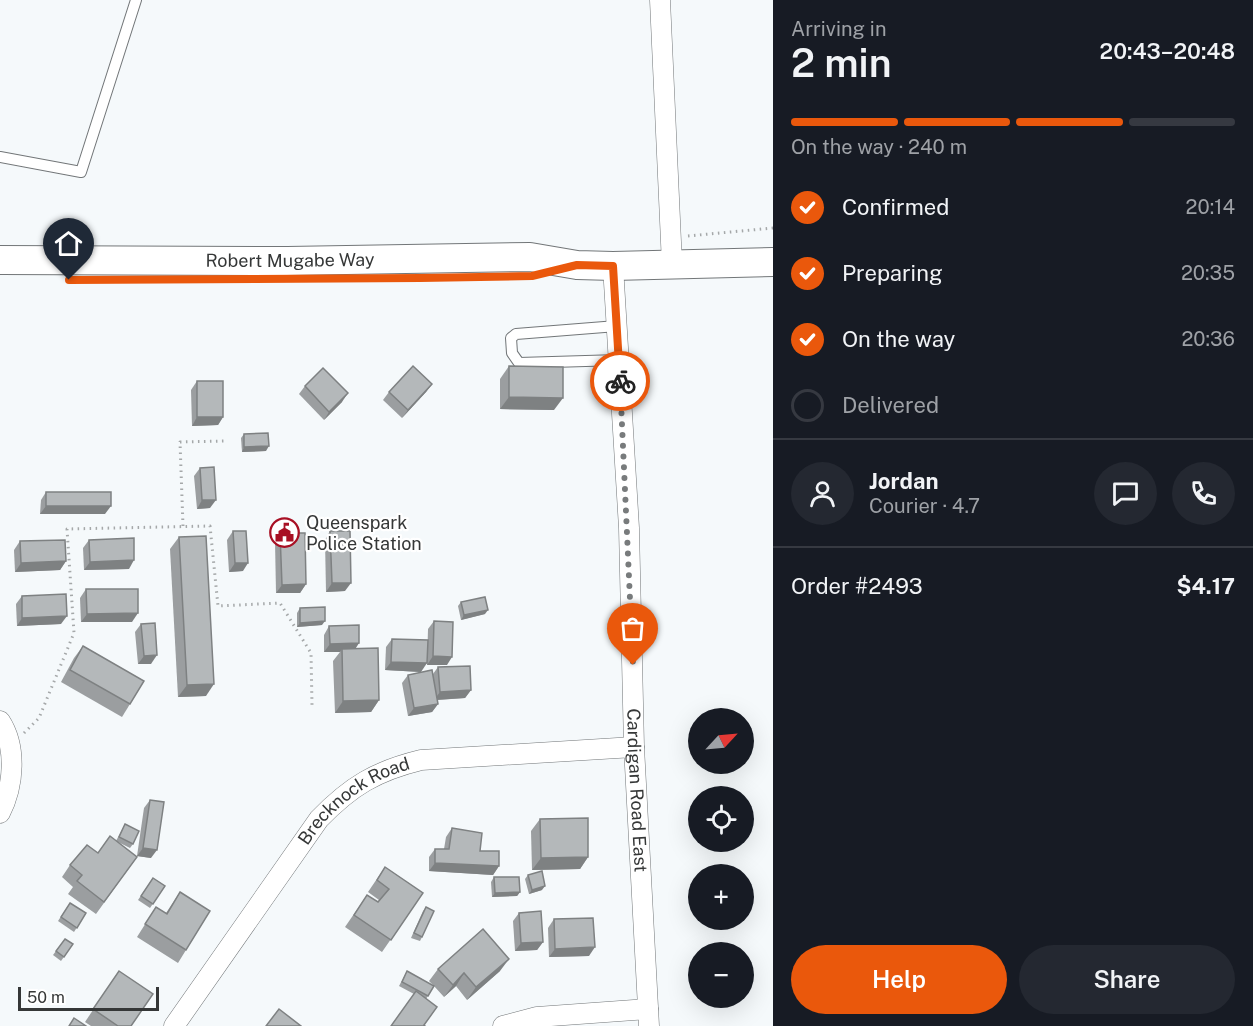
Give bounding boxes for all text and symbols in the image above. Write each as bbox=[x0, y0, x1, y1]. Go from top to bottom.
text: Arriving in bbox=[791, 17, 886, 41]
text: 20:43–20:48 bbox=[1100, 38, 1235, 64]
text: 2 min bbox=[791, 40, 892, 86]
text: On the way · 240 m bbox=[791, 135, 967, 159]
icon: check bbox=[791, 191, 824, 224]
text: Confirmed bbox=[842, 194, 949, 220]
text: 20:14 bbox=[1186, 195, 1235, 219]
pin bbox=[43, 218, 94, 280]
icon: home bbox=[52, 227, 85, 260]
street label: Robert Mugabe Way bbox=[205, 249, 375, 271]
icon: check bbox=[791, 257, 824, 290]
text: Preparing bbox=[842, 260, 943, 286]
text: 20:35 bbox=[1181, 261, 1235, 285]
icon: check bbox=[791, 323, 824, 356]
text: On the way bbox=[842, 326, 955, 352]
text: 20:36 bbox=[1181, 327, 1235, 351]
courier bbox=[590, 351, 650, 411]
icon: bike bbox=[604, 365, 637, 398]
text: Delivered bbox=[842, 392, 939, 418]
button: person bbox=[791, 462, 854, 525]
button: chat bbox=[1094, 462, 1157, 525]
button: phone bbox=[1172, 462, 1235, 525]
text: Jordan bbox=[869, 468, 938, 494]
text: Courier · 4.7 bbox=[869, 494, 980, 518]
place label: Queenspark Police Station bbox=[306, 512, 422, 554]
public building icon: Queenspark Police Station bbox=[269, 517, 301, 549]
text: Order #2493 bbox=[791, 573, 923, 599]
text: $4.17 bbox=[1176, 573, 1235, 599]
pin bbox=[607, 603, 658, 665]
icon: bag bbox=[616, 612, 649, 645]
street label: Cardigan Road East bbox=[623, 708, 652, 873]
north arrow bbox=[688, 708, 754, 774]
map controls bbox=[688, 708, 754, 1008]
street label: Brecknock Road bbox=[293, 753, 412, 848]
button: locate bbox=[688, 786, 754, 852]
button: + bbox=[688, 864, 754, 930]
button: − bbox=[688, 942, 754, 1008]
button: Help bbox=[791, 945, 1007, 1014]
button: Share bbox=[1019, 945, 1235, 1014]
scale bar bbox=[18, 984, 159, 1012]
text: 50 m bbox=[27, 988, 65, 1007]

